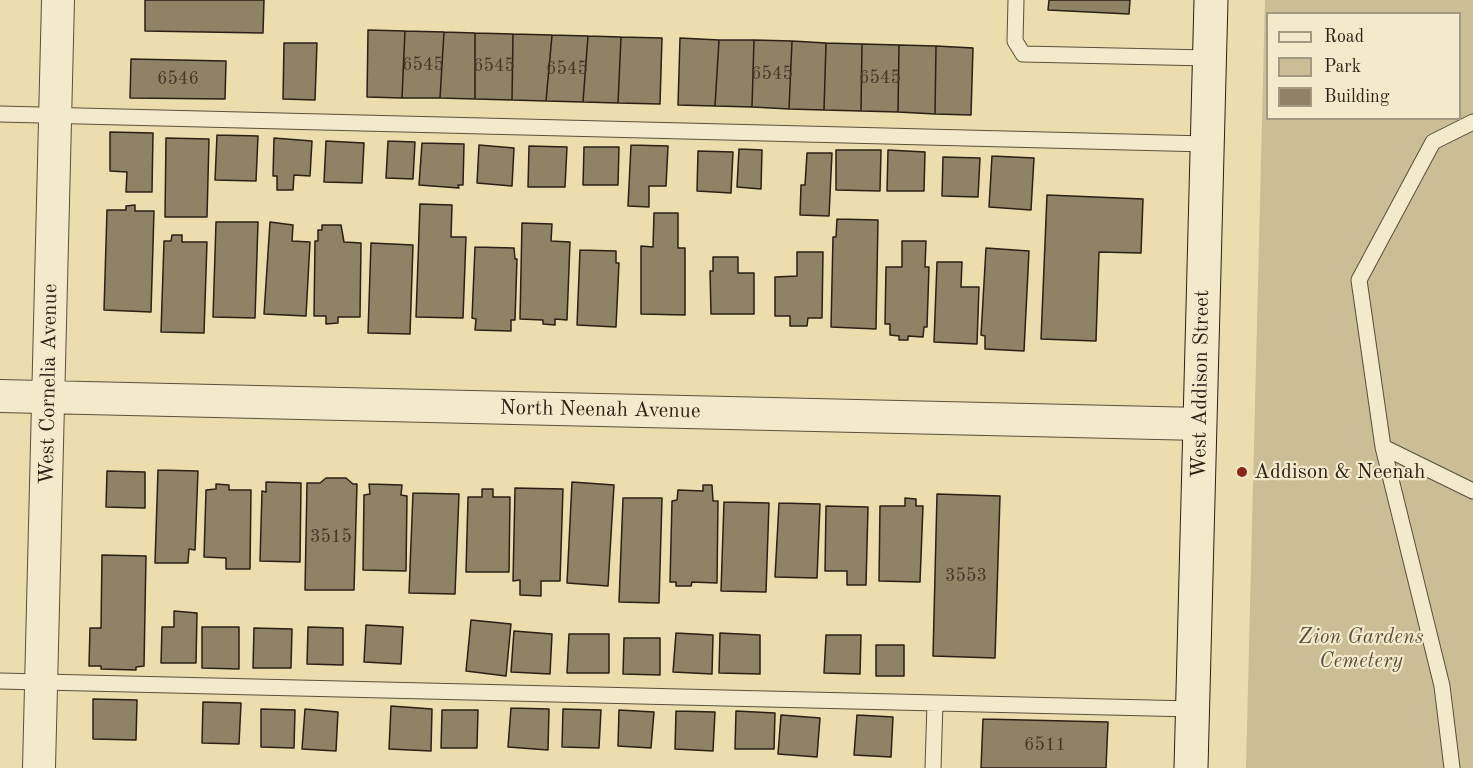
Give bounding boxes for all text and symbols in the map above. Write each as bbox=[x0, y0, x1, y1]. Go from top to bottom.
legend bbox=[1266, 12, 1461, 120]
text: Road bbox=[1324, 28, 1364, 46]
house number: 6545 bbox=[402, 54, 444, 76]
house number: 6545 bbox=[473, 55, 515, 77]
house number: 6545 bbox=[546, 58, 588, 80]
text: Park bbox=[1324, 58, 1361, 76]
house number: 6545 bbox=[751, 63, 793, 85]
house number: 6545 bbox=[859, 67, 901, 89]
house number: 6546 bbox=[157, 68, 199, 90]
text: Building bbox=[1324, 88, 1389, 106]
street label: West Cornelia Avenue bbox=[35, 283, 63, 485]
street label: West Addison Street bbox=[1187, 290, 1215, 478]
street label: North Neenah Avenue bbox=[499, 396, 701, 424]
place label: Addison & Neenah bbox=[1254, 459, 1425, 485]
marker: Addison & Neenah bbox=[1235, 465, 1249, 479]
house number: 3515 bbox=[310, 526, 352, 548]
house number: 3553 bbox=[945, 565, 987, 587]
park label: Zion Gardens Cemetery bbox=[1298, 624, 1424, 674]
house number: 6511 bbox=[1024, 734, 1066, 756]

